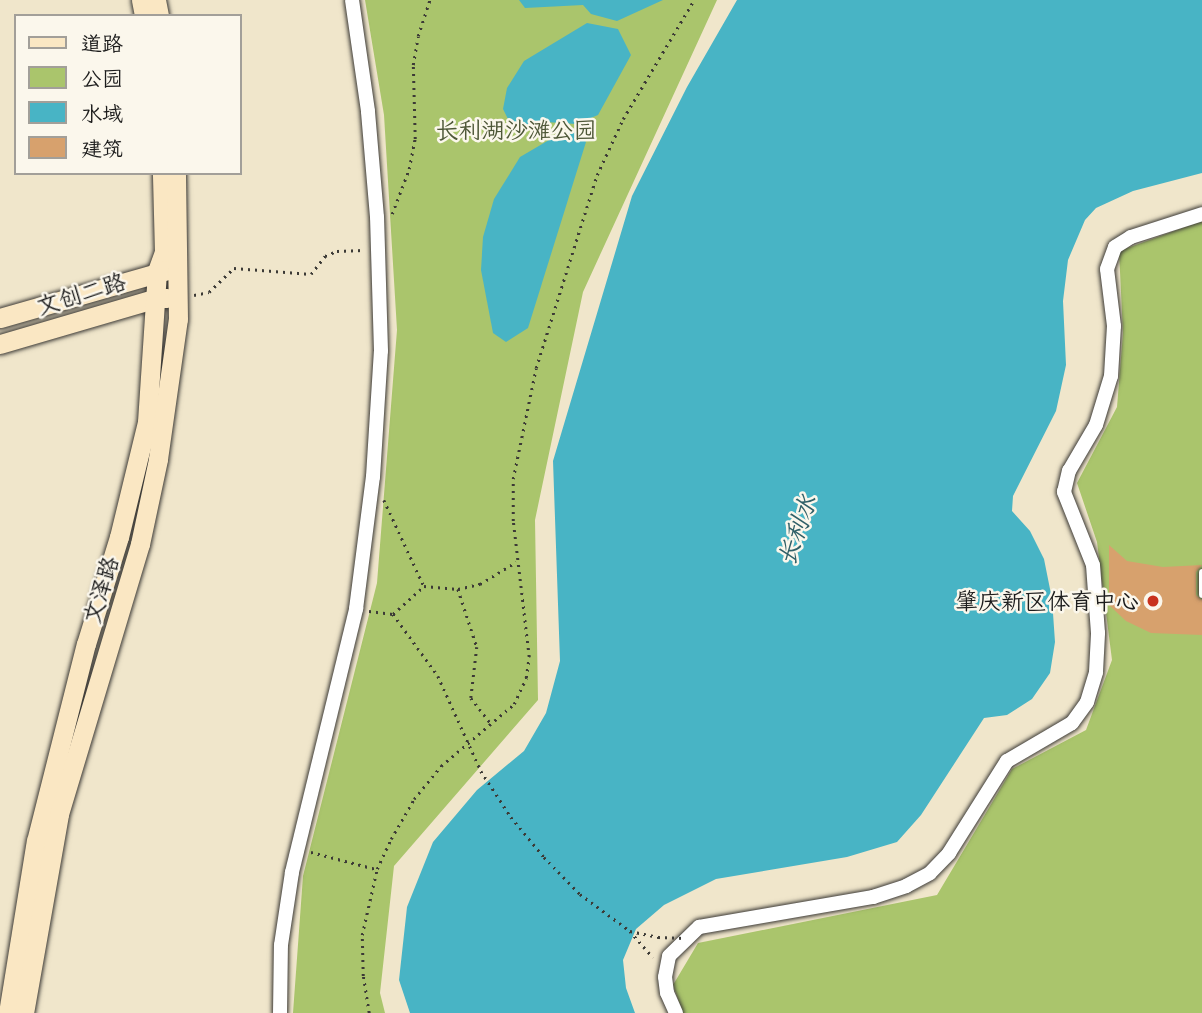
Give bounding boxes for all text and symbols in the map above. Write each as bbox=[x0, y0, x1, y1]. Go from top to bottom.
legend bbox=[14, 14, 242, 175]
text: 道路 bbox=[81, 31, 123, 56]
text: 公园 bbox=[81, 66, 123, 91]
text: 水域 bbox=[81, 101, 123, 126]
park label: 长利湖沙滩公园 bbox=[436, 116, 596, 144]
text: 建筑 bbox=[81, 136, 123, 161]
street label: 文创二路 bbox=[33, 267, 129, 321]
water label: 长利水 bbox=[772, 491, 822, 569]
street label: 文泽路 bbox=[78, 553, 124, 627]
place label: 肇庆新区体育中心 bbox=[955, 587, 1139, 615]
marker: 肇庆新区体育中心 bbox=[1145, 593, 1161, 609]

